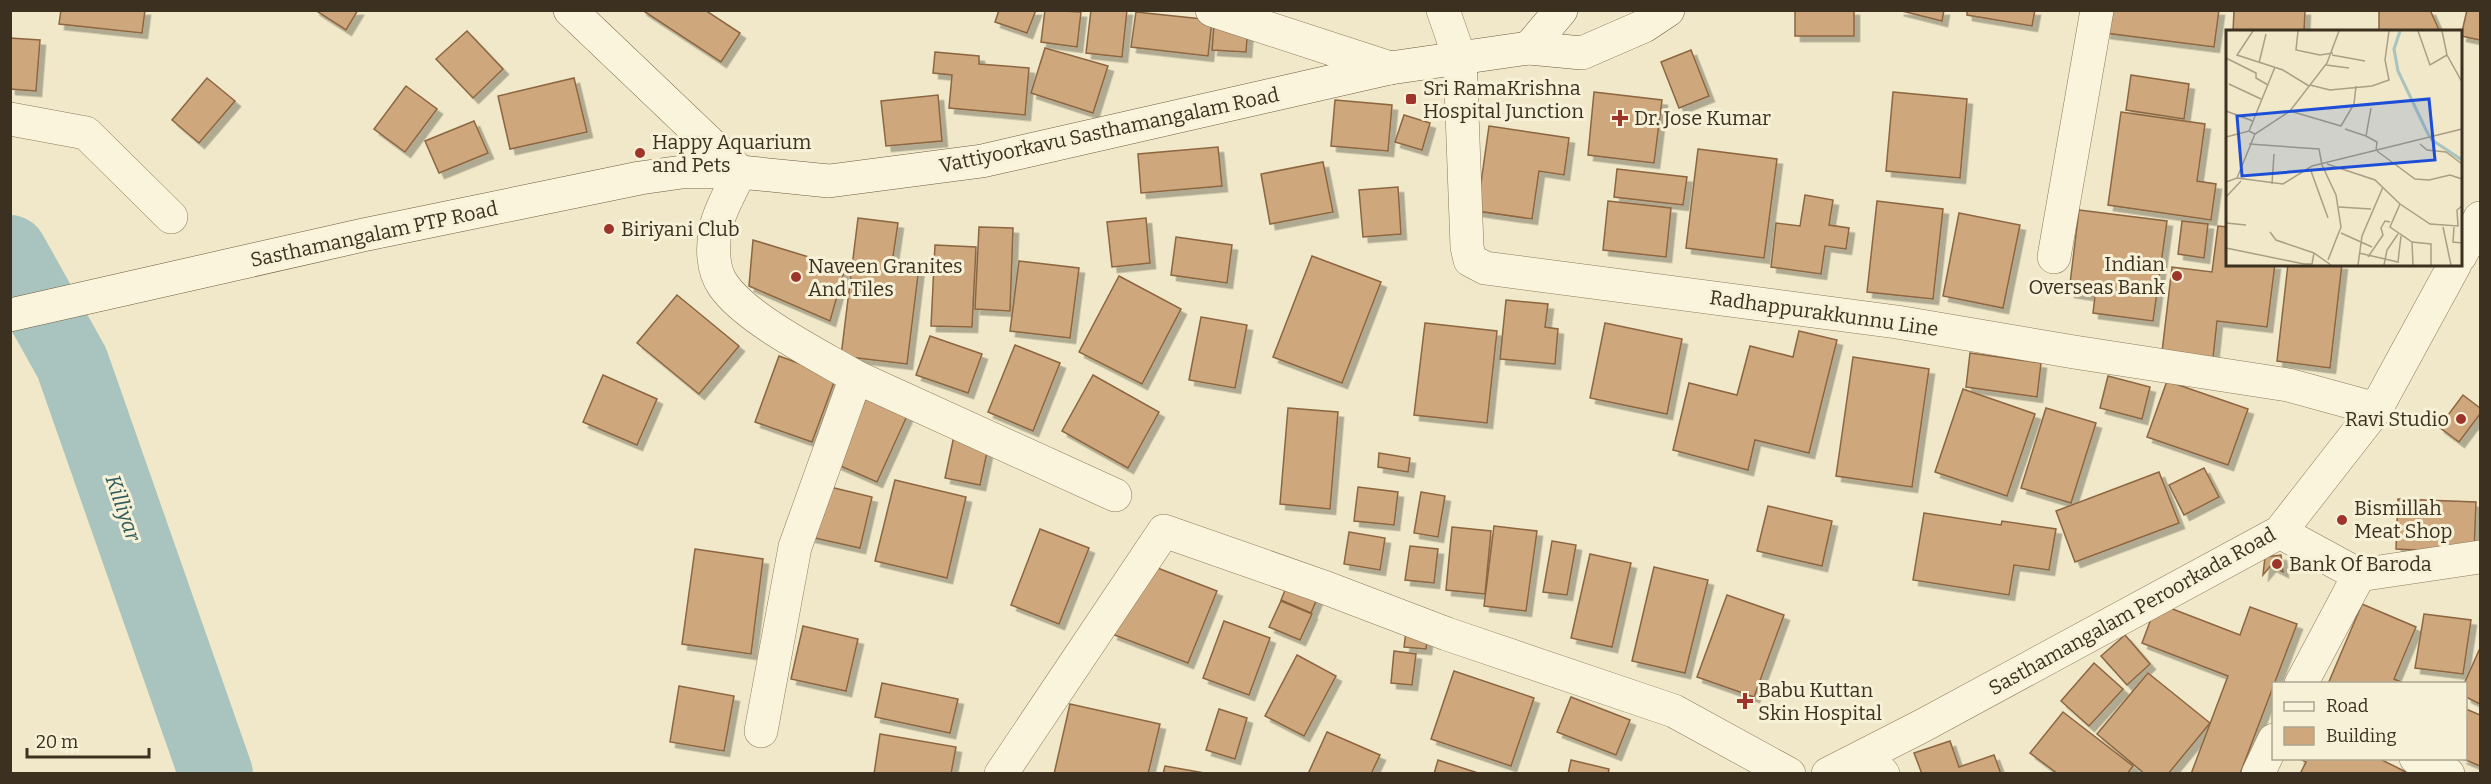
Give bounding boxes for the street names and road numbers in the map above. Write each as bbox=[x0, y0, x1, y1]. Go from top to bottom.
street label: Vattiyoorkavu Sasthamangalam Road bbox=[937, 82, 1281, 178]
street label: Sasthamangalam PTP Road bbox=[248, 196, 500, 272]
street label: Radhappurakkunnu Line bbox=[1708, 285, 1940, 341]
street label: Sasthamangalam Peroorkada Road bbox=[1984, 522, 2280, 700]

